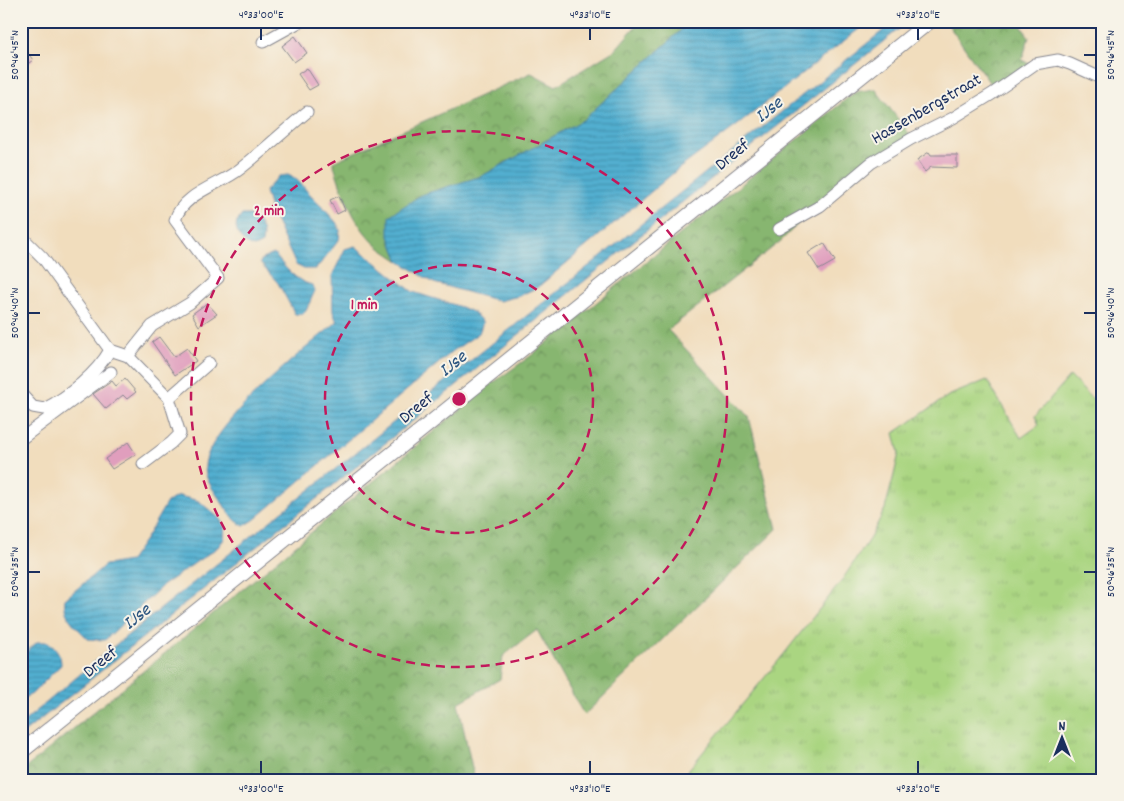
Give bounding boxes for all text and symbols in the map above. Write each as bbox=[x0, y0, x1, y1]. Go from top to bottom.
text: 4°33'00"E bbox=[239, 7, 284, 24]
text: 4°33'10"E bbox=[570, 7, 611, 24]
text: 4°33'20"E bbox=[896, 7, 940, 24]
text: 50°46'45"N bbox=[7, 30, 24, 80]
text: 50°46'45"N bbox=[1103, 30, 1120, 80]
street label: Hassenbergstraat bbox=[867, 68, 987, 152]
water label: IJse bbox=[750, 90, 791, 131]
street label: Dreef bbox=[710, 134, 756, 178]
text: 2 min bbox=[254, 201, 284, 223]
text: 50°46'40"N bbox=[7, 287, 24, 338]
text: 50°46'40"N bbox=[1103, 287, 1120, 338]
text: 1 min bbox=[351, 295, 377, 317]
water label: IJse bbox=[434, 344, 475, 385]
street label: Dreef bbox=[394, 387, 440, 431]
centre of rings bbox=[450, 390, 468, 408]
text: 50°46'35"N bbox=[7, 547, 24, 597]
text: 50°46'35"N bbox=[1103, 547, 1120, 597]
water label: IJse bbox=[118, 597, 159, 638]
street label: Dreef bbox=[78, 641, 124, 685]
north arrow bbox=[1036, 714, 1086, 764]
text: N bbox=[1059, 717, 1066, 737]
text: 4°33'00"E bbox=[239, 781, 284, 798]
text: 4°33'10"E bbox=[570, 781, 611, 798]
text: 4°33'20"E bbox=[896, 781, 940, 798]

